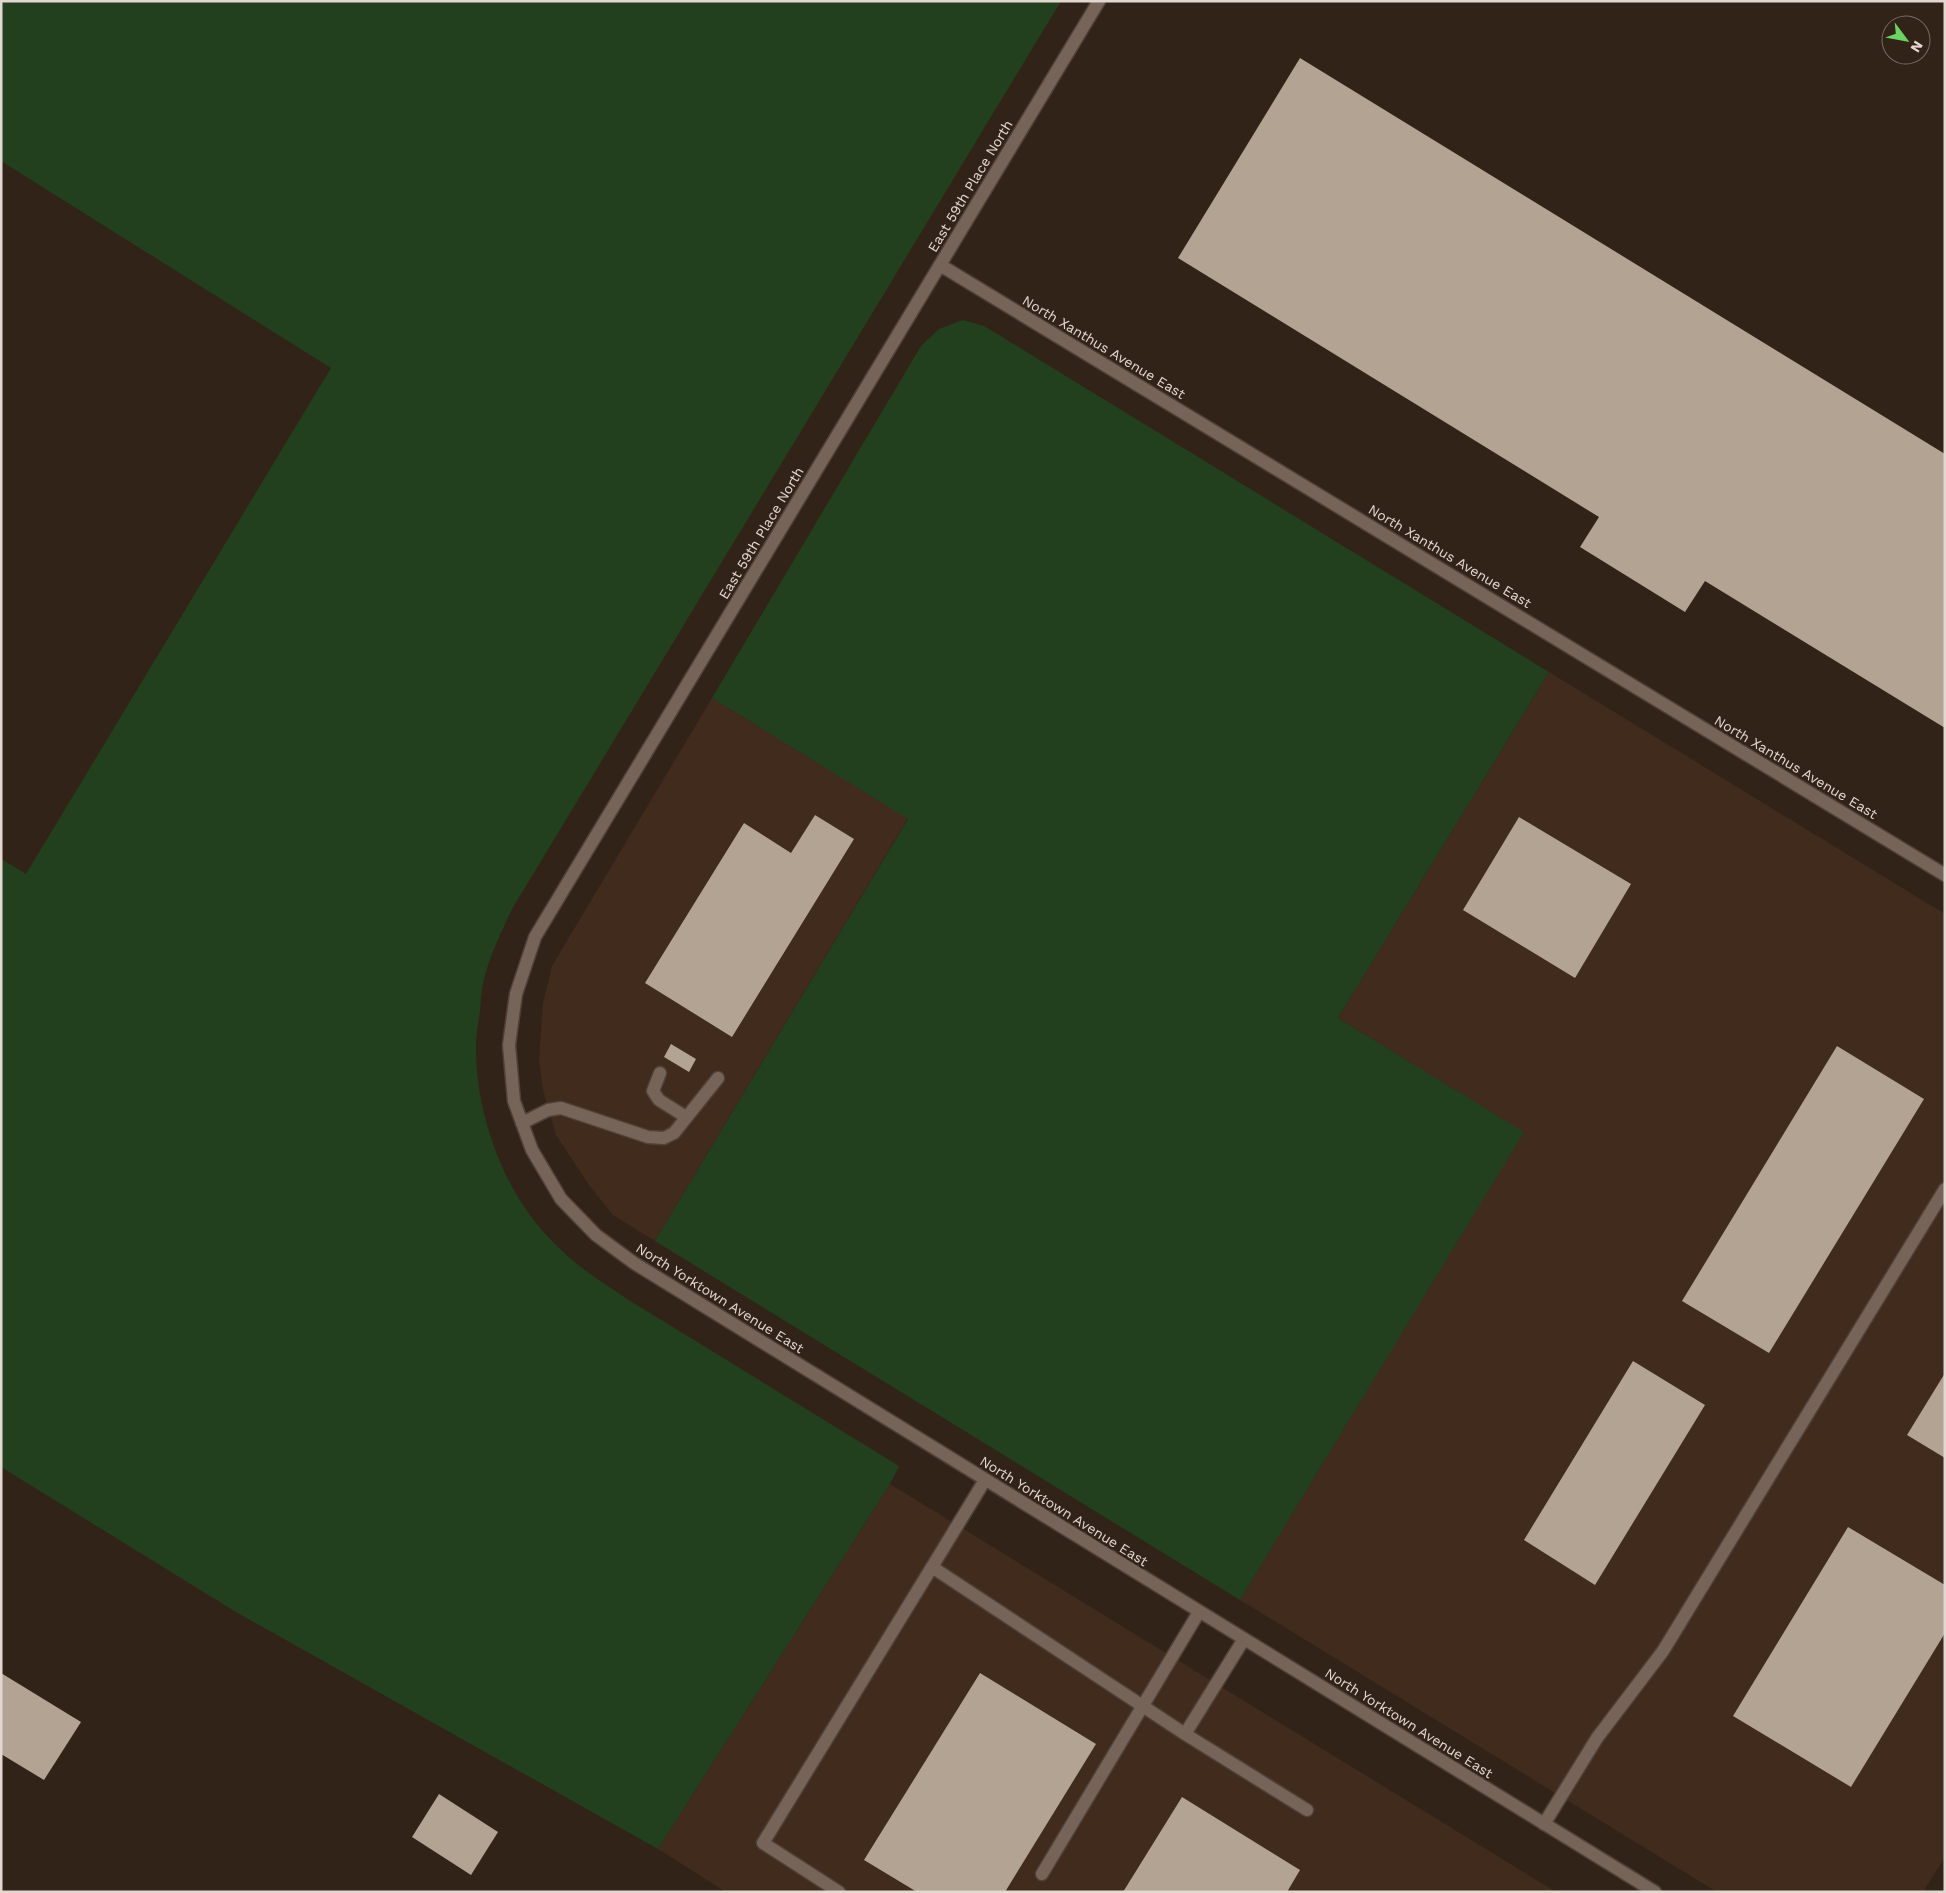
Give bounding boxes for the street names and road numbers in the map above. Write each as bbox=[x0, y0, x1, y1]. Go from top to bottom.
street label: East 59th Place North bbox=[924, 117, 1016, 255]
street label: North Xanthus Avenue East bbox=[1020, 292, 1188, 402]
street label: East 59th Place North bbox=[715, 464, 807, 602]
street label: North Xanthus Avenue East bbox=[1366, 501, 1534, 611]
street label: North Xanthus Avenue East bbox=[1712, 712, 1880, 822]
street label: North Yorktown Avenue East bbox=[633, 1240, 807, 1356]
street label: North Yorktown Avenue East bbox=[977, 1453, 1151, 1569]
street label: North Yorktown Avenue East bbox=[1322, 1665, 1496, 1781]

